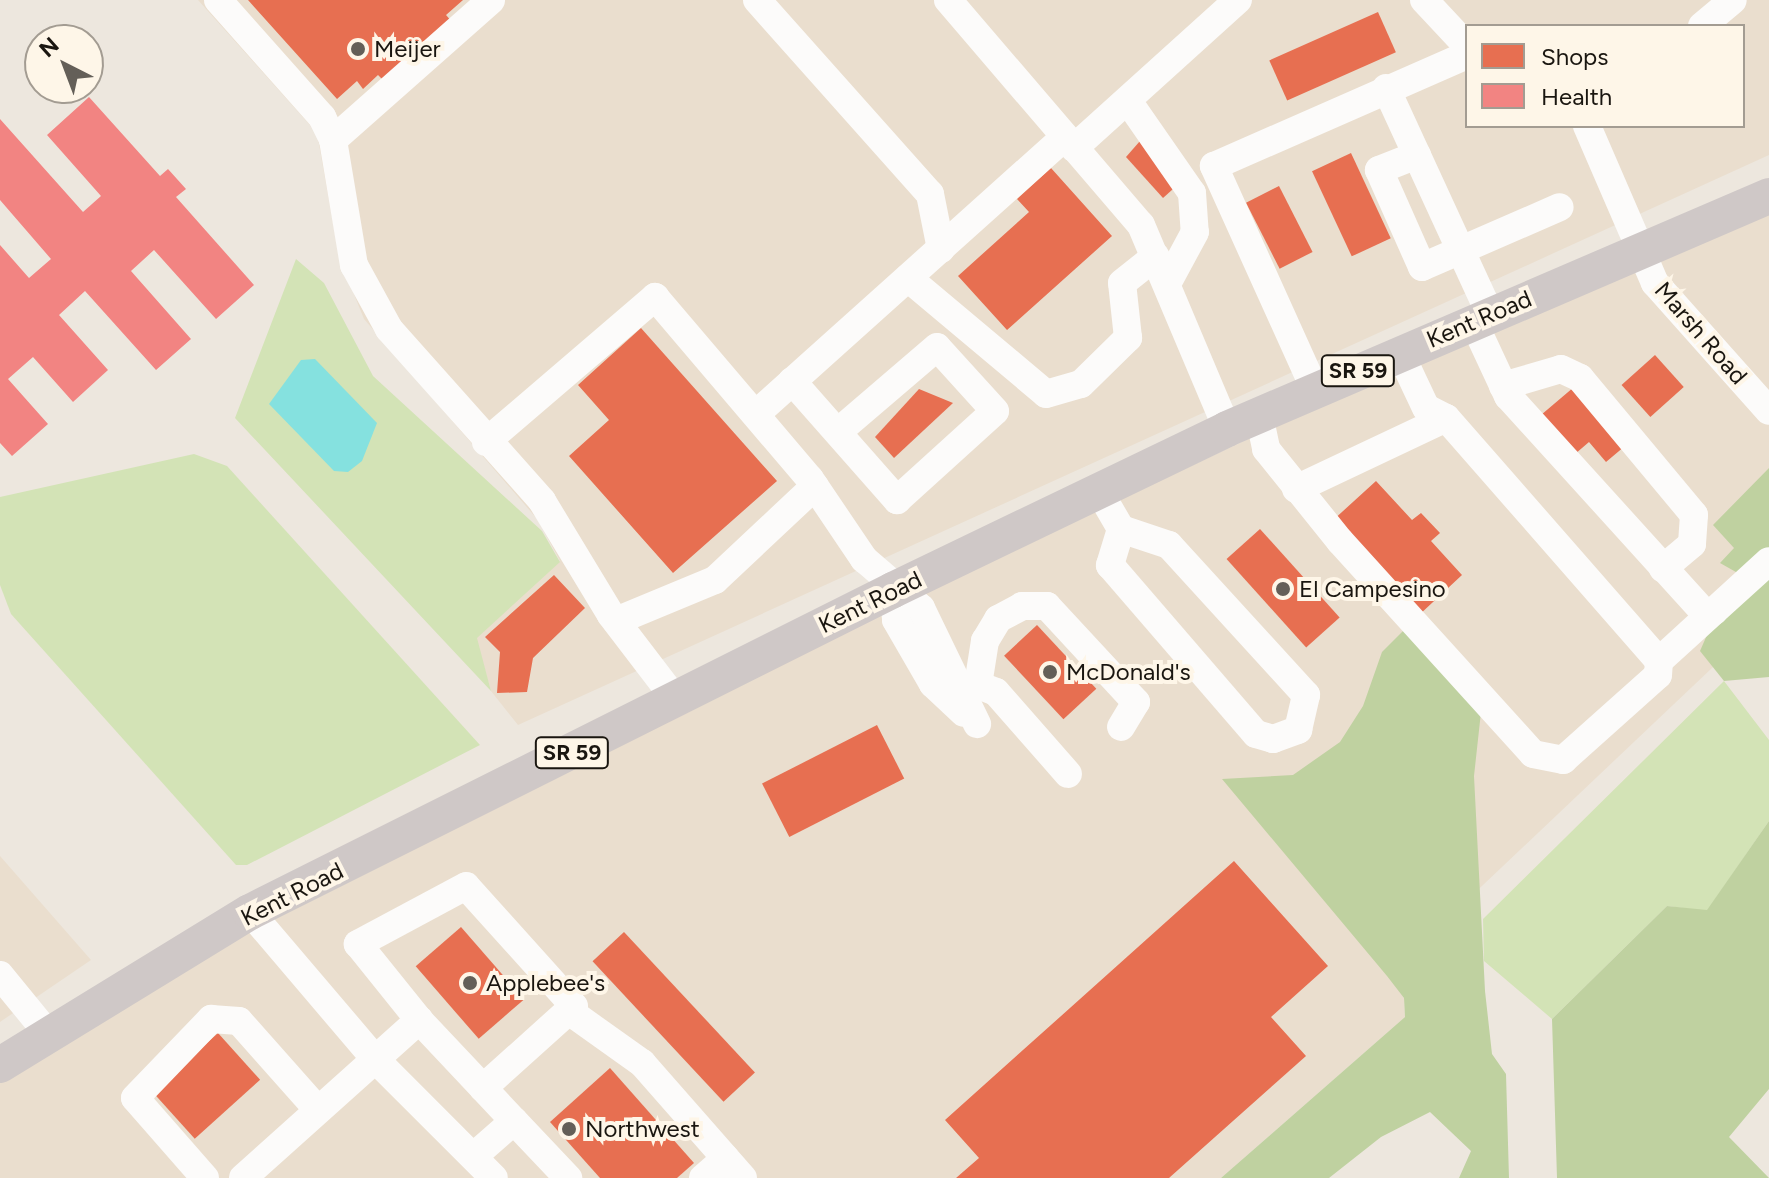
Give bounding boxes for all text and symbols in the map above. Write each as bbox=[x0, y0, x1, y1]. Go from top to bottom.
north arrow bbox=[24, 24, 104, 104]
legend bbox=[1465, 24, 1745, 128]
text: N bbox=[34, 32, 64, 63]
place label: Meijer bbox=[374, 35, 441, 63]
marker: Meijer bbox=[349, 40, 367, 58]
text: Shops bbox=[1541, 42, 1608, 71]
text: Health bbox=[1541, 82, 1612, 111]
street label: Marsh Road bbox=[1649, 276, 1753, 390]
street label: Kent Road bbox=[1422, 284, 1536, 354]
road number: SR 59 bbox=[1320, 353, 1396, 389]
street label: Kent Road bbox=[814, 565, 926, 639]
place label: El Campesino bbox=[1299, 575, 1446, 603]
marker: El Campesino bbox=[1274, 580, 1292, 598]
place label: McDonald's bbox=[1066, 658, 1191, 686]
marker: McDonald's bbox=[1041, 663, 1059, 681]
road number: SR 59 bbox=[534, 735, 610, 771]
street label: Kent Road bbox=[236, 856, 348, 932]
place label: Applebee's bbox=[486, 969, 605, 997]
marker: Applebee's bbox=[461, 974, 479, 992]
place label: Northwest bbox=[585, 1115, 700, 1143]
marker: Northwest bbox=[560, 1120, 578, 1138]

